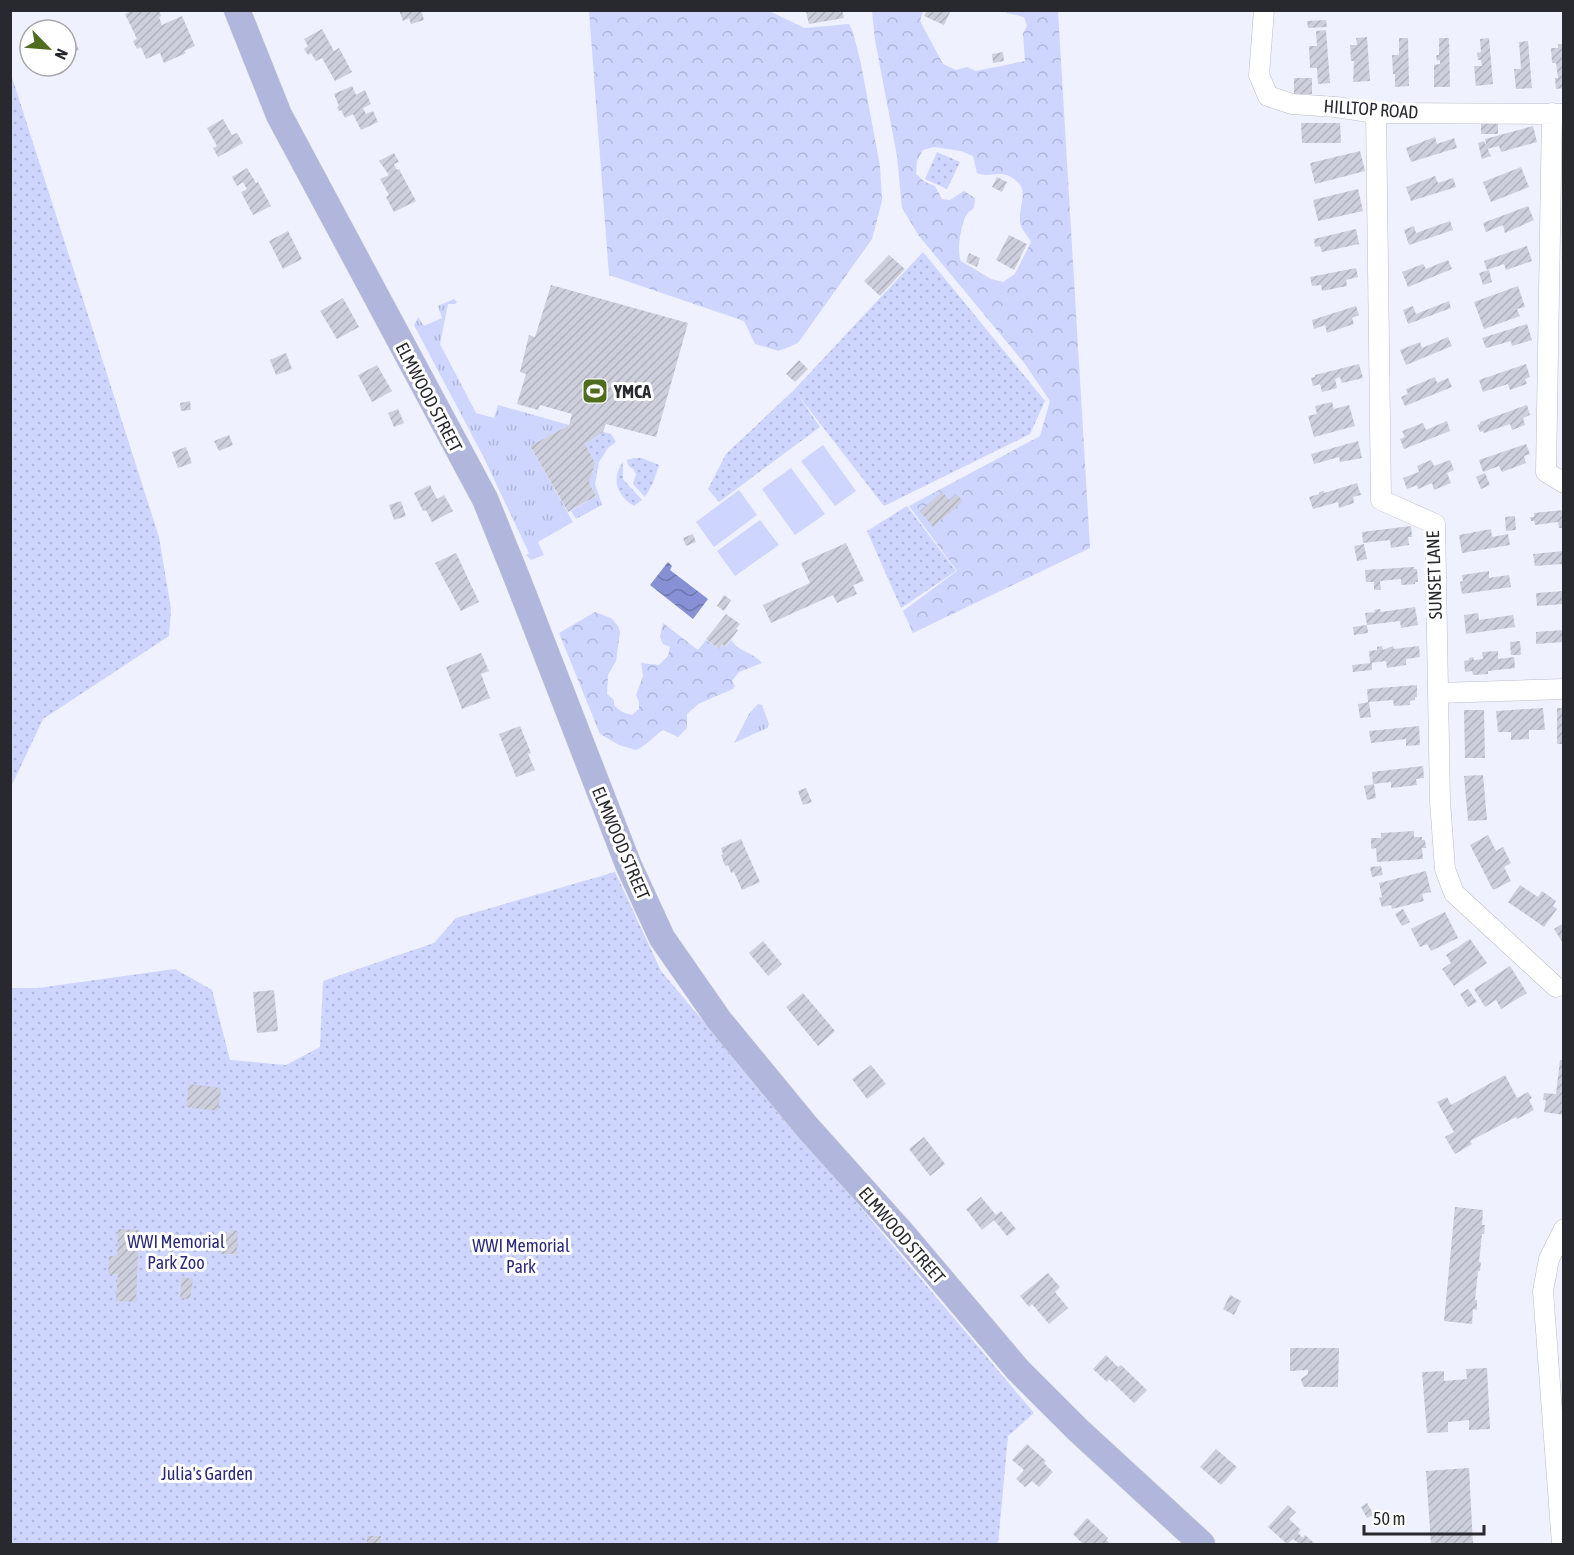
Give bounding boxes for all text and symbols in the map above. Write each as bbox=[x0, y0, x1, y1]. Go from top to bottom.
north arrow bbox=[18, 18, 78, 78]
text: N bbox=[51, 46, 72, 62]
street label: HILLTOP ROAD bbox=[1323, 95, 1419, 123]
street label: ELMWOOD STREET bbox=[391, 339, 467, 455]
sports icon: YMCA bbox=[580, 376, 610, 406]
place label: YMCA bbox=[613, 381, 651, 402]
street label: SUNSET LANE bbox=[1422, 530, 1446, 620]
street label: ELMWOOD STREET bbox=[588, 783, 654, 903]
street label: ELMWOOD STREET bbox=[854, 1183, 950, 1288]
park label: WWI Memorial Park Zoo bbox=[127, 1231, 225, 1273]
park label: WWI Memorial Park bbox=[472, 1235, 570, 1277]
park label: Julia's Garden bbox=[161, 1463, 253, 1484]
scale bar bbox=[1364, 1498, 1484, 1536]
text: 50 m bbox=[1373, 1508, 1405, 1529]

